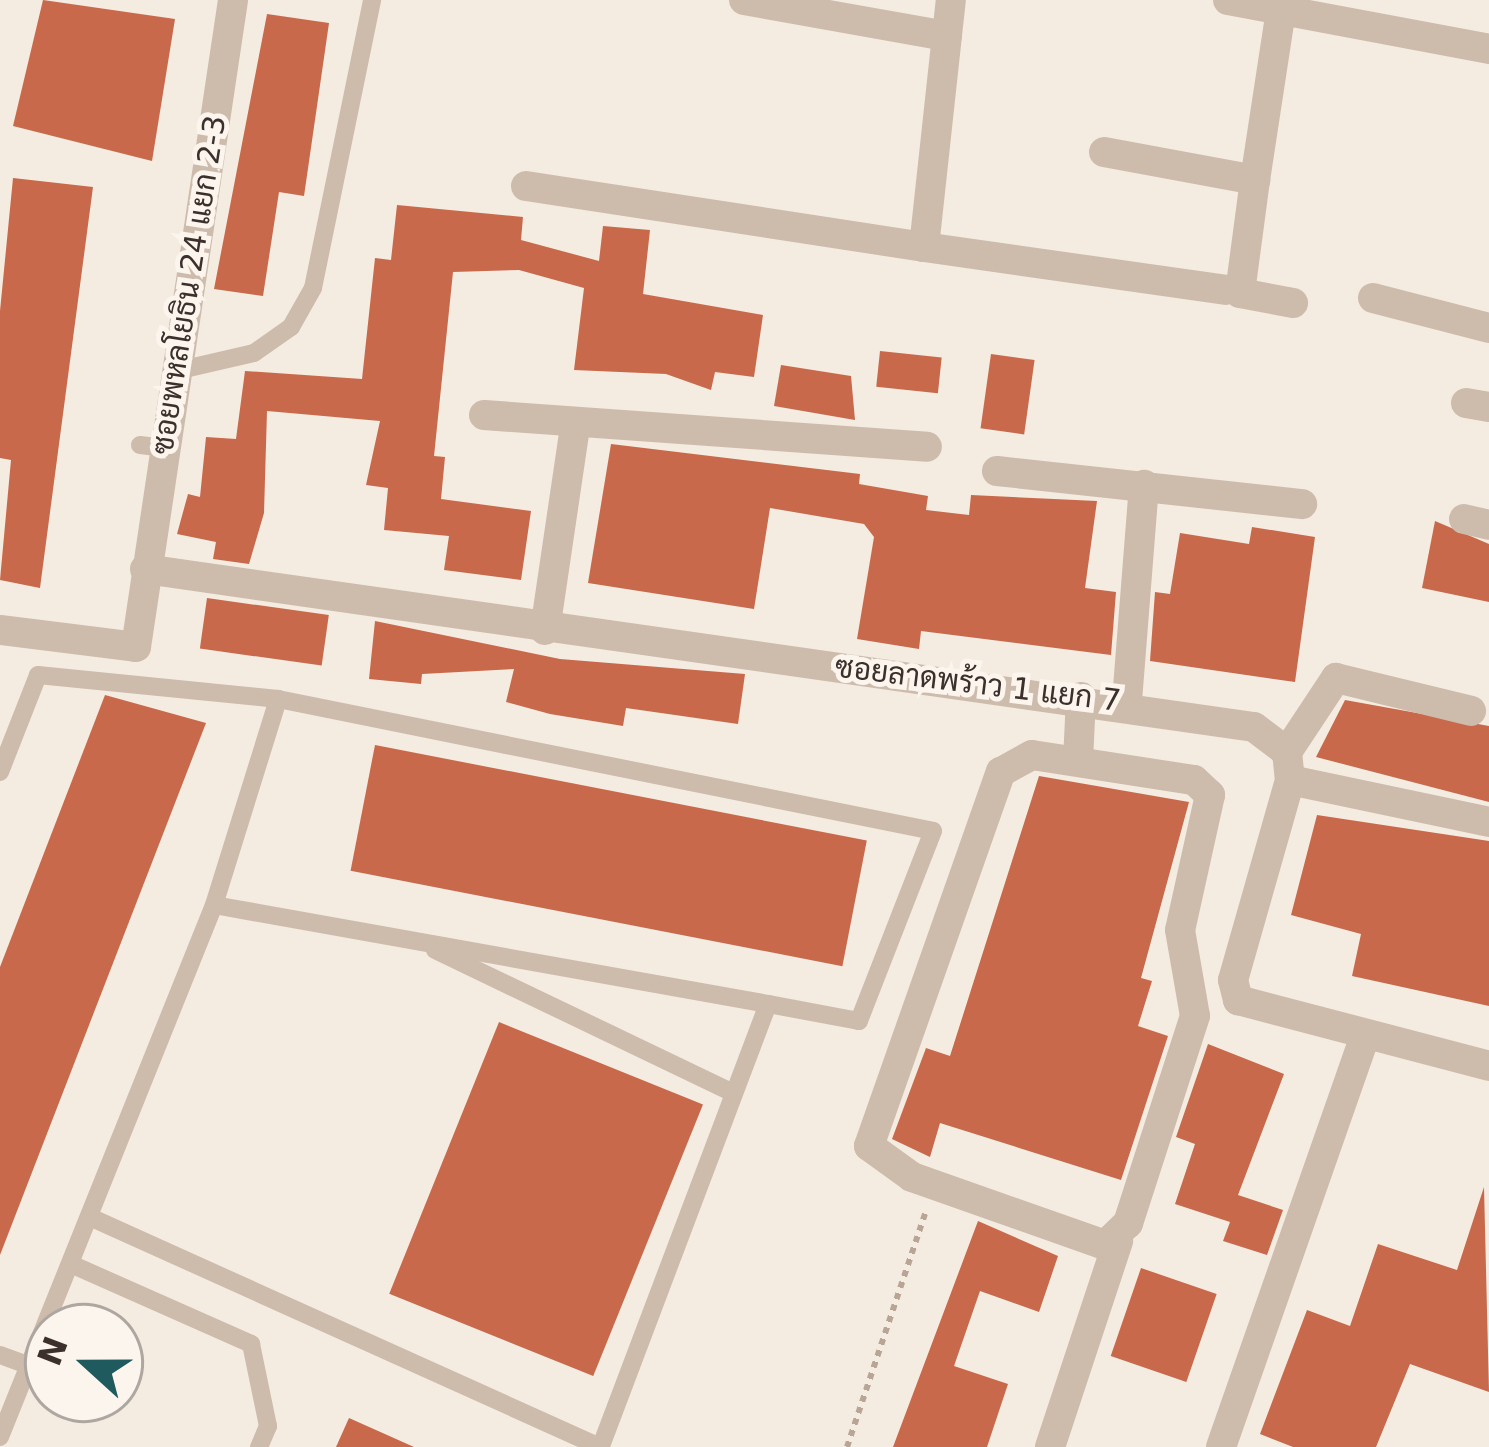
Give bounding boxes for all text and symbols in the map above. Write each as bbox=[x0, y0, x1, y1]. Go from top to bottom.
street label: ซอยพหลโยธิน 24 แยก 2-3 bbox=[144, 113, 234, 457]
street label: ซอยลาดพร้าว 1 แยก 7 bbox=[833, 649, 1123, 719]
north arrow bbox=[24, 1303, 144, 1423]
text: N bbox=[30, 1331, 76, 1371]

